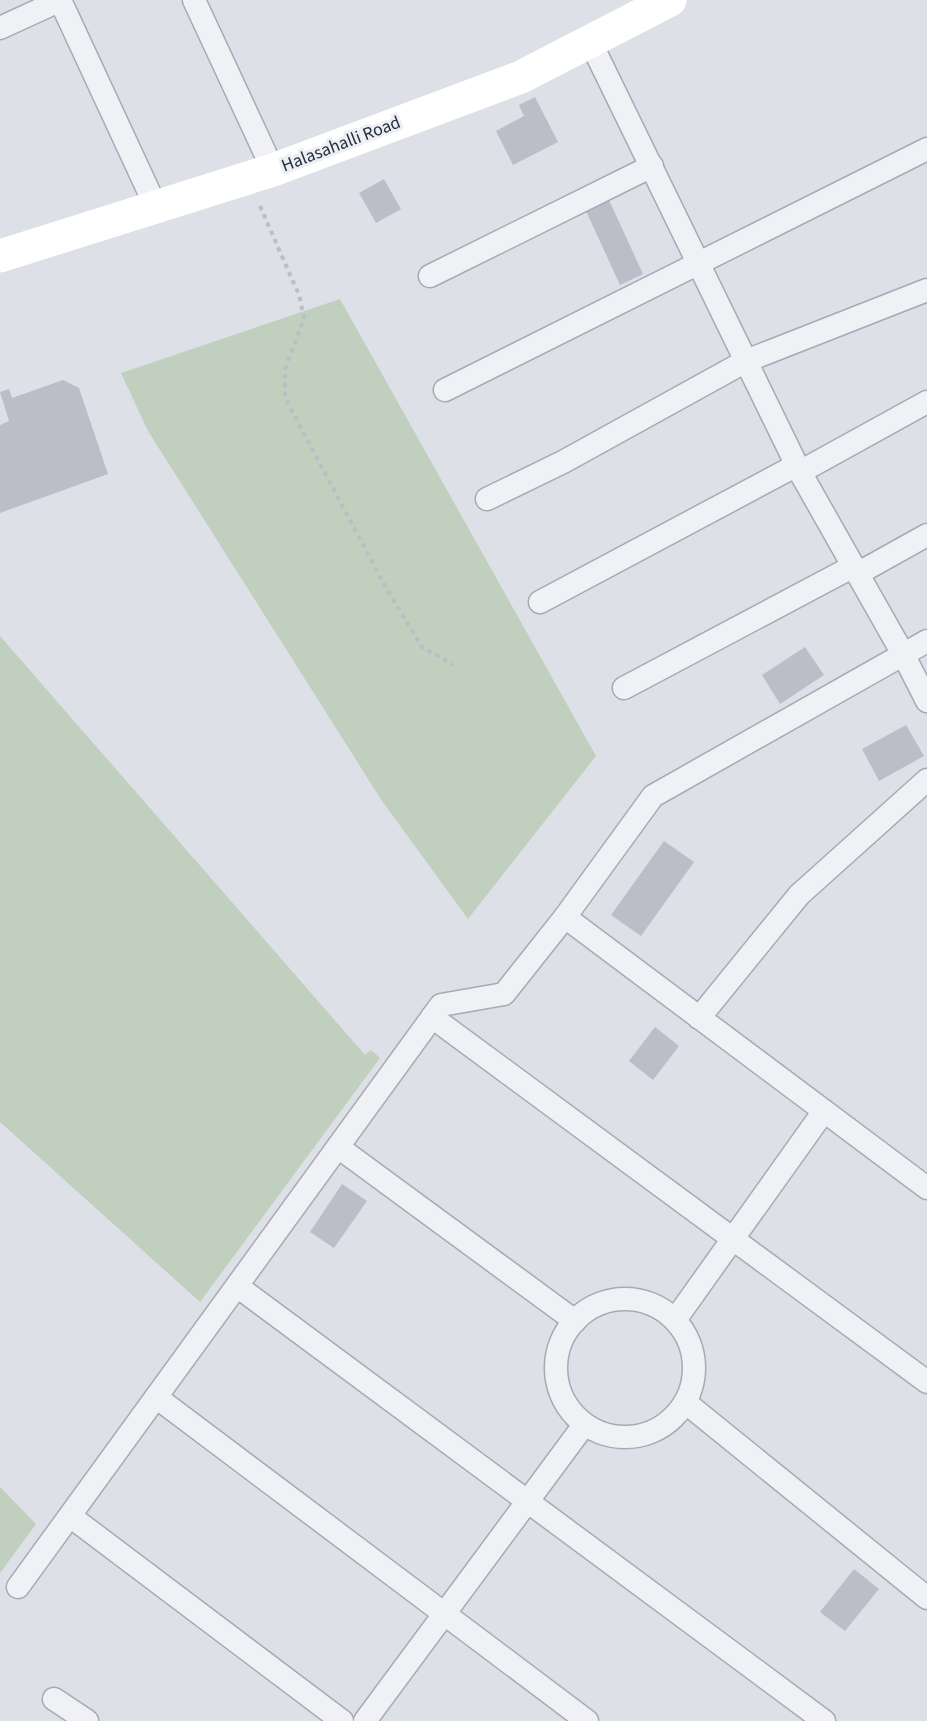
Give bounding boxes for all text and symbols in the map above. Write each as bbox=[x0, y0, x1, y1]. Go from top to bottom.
street label: Halasahalli Road bbox=[278, 110, 404, 178]

